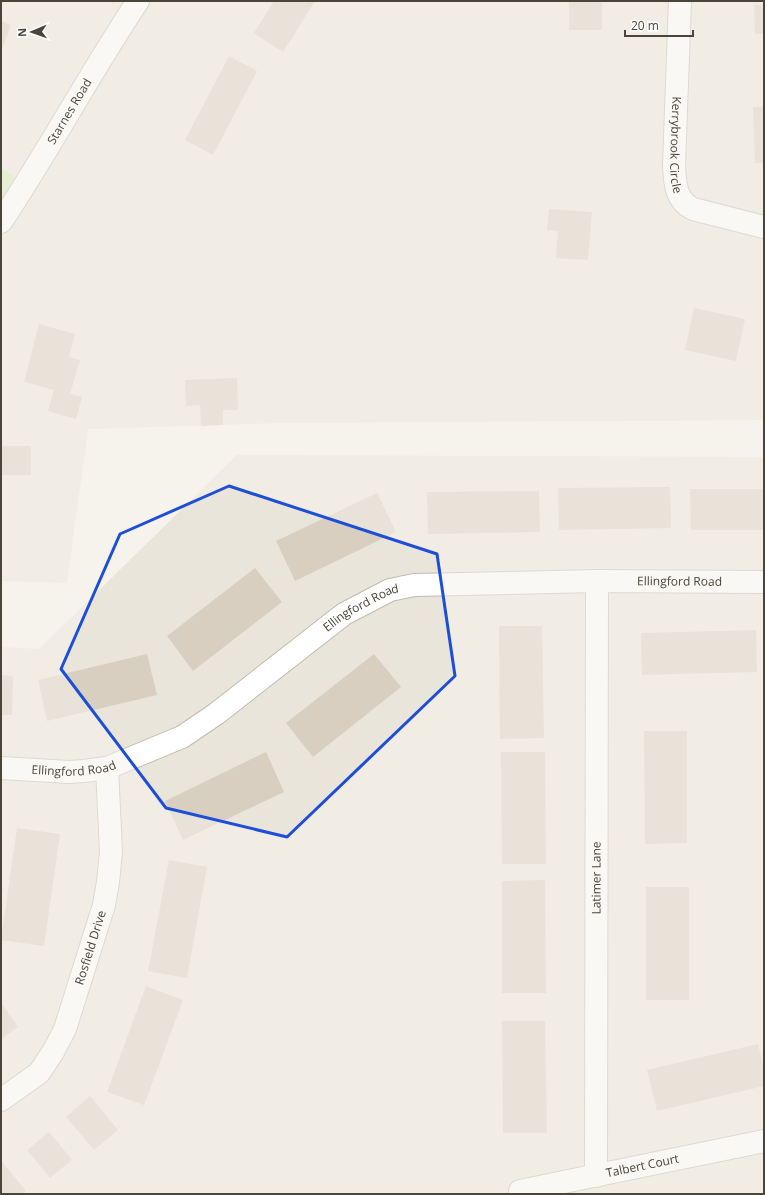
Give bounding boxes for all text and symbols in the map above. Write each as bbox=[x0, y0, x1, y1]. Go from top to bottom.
north arrow bbox=[12, 12, 52, 52]
scale bar bbox=[625, 12, 693, 38]
text: 20 m bbox=[631, 17, 659, 34]
text: N bbox=[14, 28, 29, 37]
street label: Starnes Road bbox=[43, 75, 95, 147]
street label: Kerrybrook Circle bbox=[666, 96, 687, 196]
street label: Ellingford Road bbox=[637, 572, 722, 590]
street label: Ellingford Road bbox=[319, 579, 400, 635]
street label: Ellingford Road bbox=[31, 756, 118, 780]
street label: Latimer Lane bbox=[587, 841, 605, 915]
street label: Rosfield Drive bbox=[70, 908, 110, 987]
street label: Talbert Court bbox=[604, 1150, 680, 1181]

